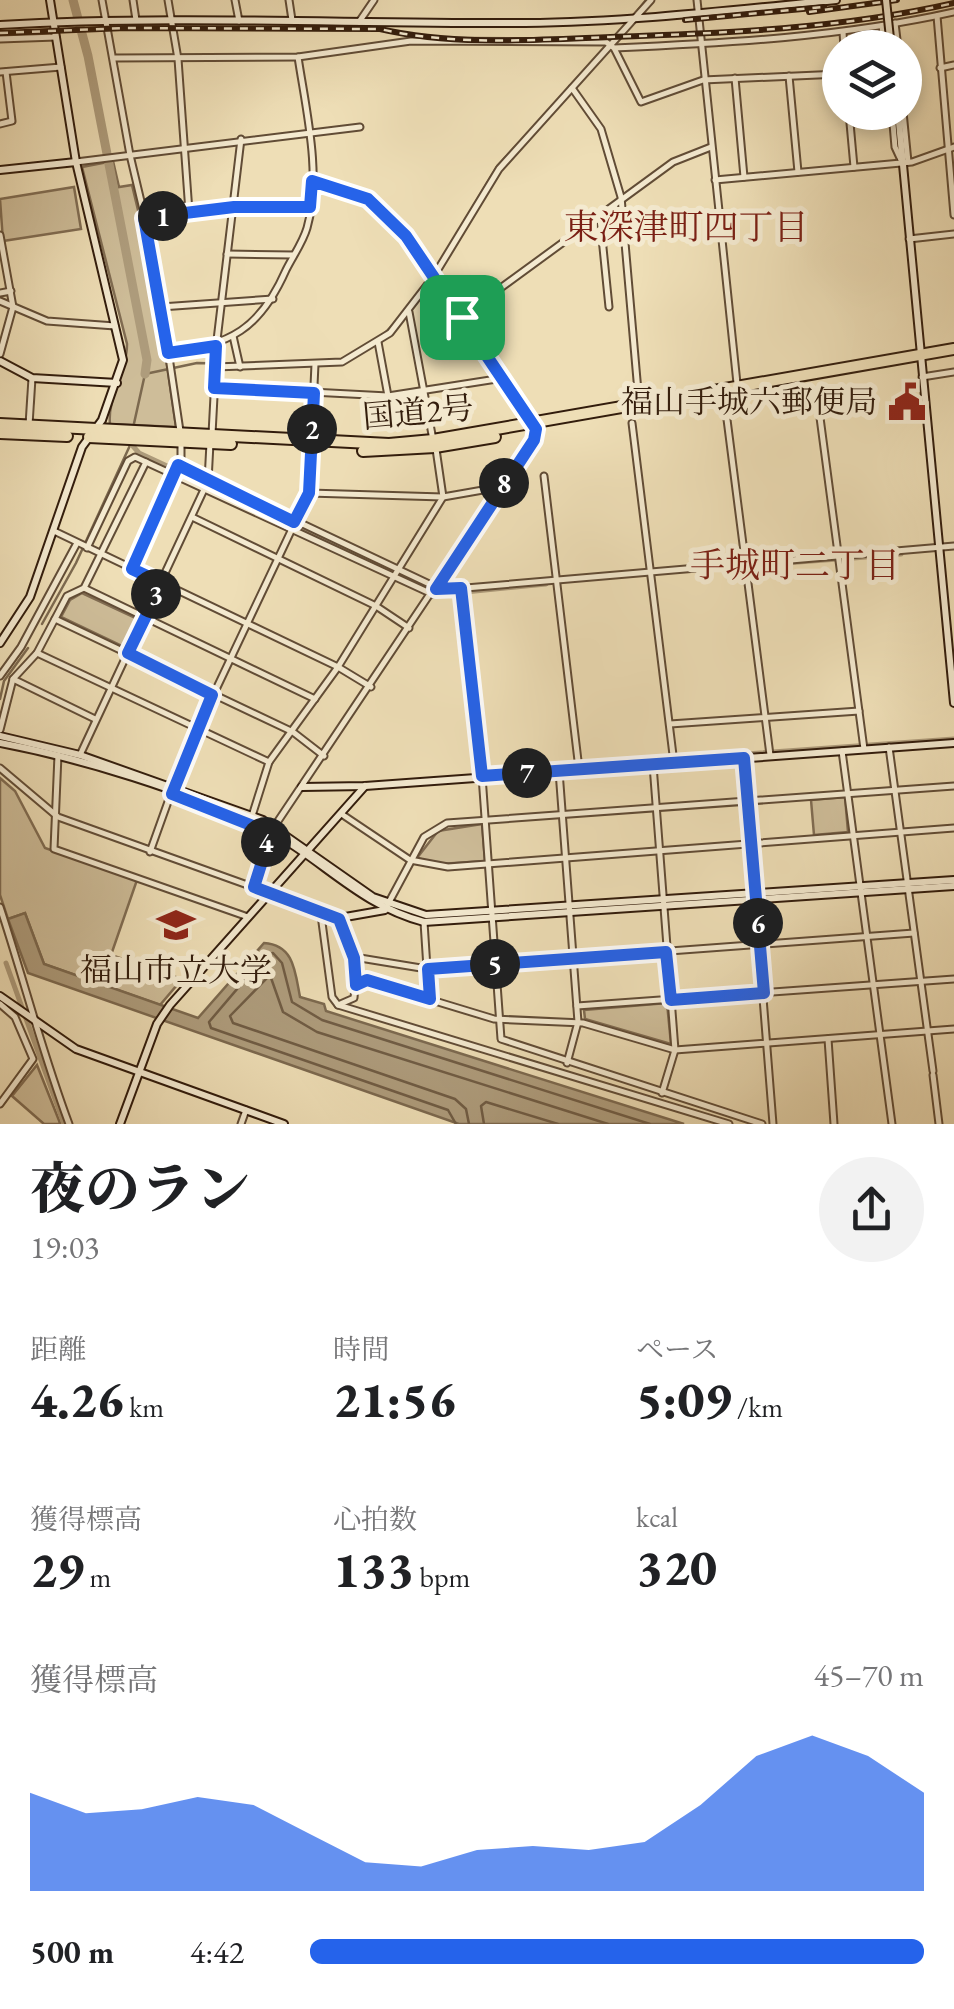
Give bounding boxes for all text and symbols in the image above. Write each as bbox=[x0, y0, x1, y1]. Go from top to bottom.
map controls bbox=[822, 30, 922, 130]
button: layers bbox=[822, 30, 922, 130]
pin: 1 bbox=[138, 191, 188, 241]
text: 1 bbox=[156, 198, 170, 234]
district label: 東深津町四丁目 bbox=[563, 204, 809, 249]
pin bbox=[420, 275, 505, 360]
icon: arrive bbox=[435, 290, 490, 345]
place label: 福山手城六郵便局 bbox=[621, 381, 877, 423]
public building icon: 福山手城六郵便局 bbox=[886, 381, 928, 423]
street label: 国道2号 bbox=[361, 386, 475, 438]
pin: 2 bbox=[287, 404, 337, 454]
text: 2 bbox=[305, 411, 319, 447]
pin: 8 bbox=[479, 458, 529, 508]
text: 8 bbox=[497, 465, 511, 501]
district label: 手城町二丁目 bbox=[690, 542, 900, 587]
pin: 3 bbox=[131, 569, 181, 619]
text: 3 bbox=[149, 576, 163, 612]
pin: 7 bbox=[502, 748, 552, 798]
text: 7 bbox=[520, 755, 534, 791]
pin: 4 bbox=[241, 817, 291, 867]
text: 4 bbox=[259, 824, 273, 860]
pin: 6 bbox=[733, 898, 783, 948]
school or university icon: 福山市立大学 bbox=[155, 904, 197, 946]
text: 6 bbox=[751, 905, 765, 941]
pin: 5 bbox=[470, 939, 520, 989]
text: 5 bbox=[488, 946, 502, 982]
place label: 福山市立大学 bbox=[80, 949, 272, 991]
text: 夜のラン bbox=[30, 1153, 250, 1224]
button: share bbox=[819, 1157, 924, 1262]
text: 19:03 bbox=[30, 1226, 99, 1268]
text: 距離 bbox=[30, 1331, 86, 1367]
text: 時間 bbox=[333, 1331, 389, 1367]
text: ペース bbox=[636, 1331, 719, 1367]
text: 4.26 bbox=[30, 1367, 124, 1432]
text: 21:56 bbox=[333, 1367, 455, 1432]
text: 5:09 bbox=[636, 1367, 731, 1432]
text: km bbox=[124, 1389, 164, 1425]
text: /km bbox=[731, 1389, 783, 1425]
text: kcal bbox=[636, 1499, 678, 1535]
text: 獲得標高 bbox=[30, 1501, 142, 1537]
text: 心拍数 bbox=[333, 1501, 417, 1537]
text: 320 bbox=[636, 1535, 717, 1600]
text: 29 bbox=[30, 1537, 84, 1602]
text: 133 bbox=[333, 1537, 414, 1602]
text: m bbox=[84, 1559, 111, 1595]
text: bpm bbox=[414, 1559, 470, 1595]
text: 45–70 m bbox=[814, 1654, 924, 1696]
text: 獲得標高 bbox=[30, 1659, 158, 1701]
text: 500 m bbox=[30, 1931, 114, 1973]
text: 4:42 bbox=[190, 1931, 244, 1973]

